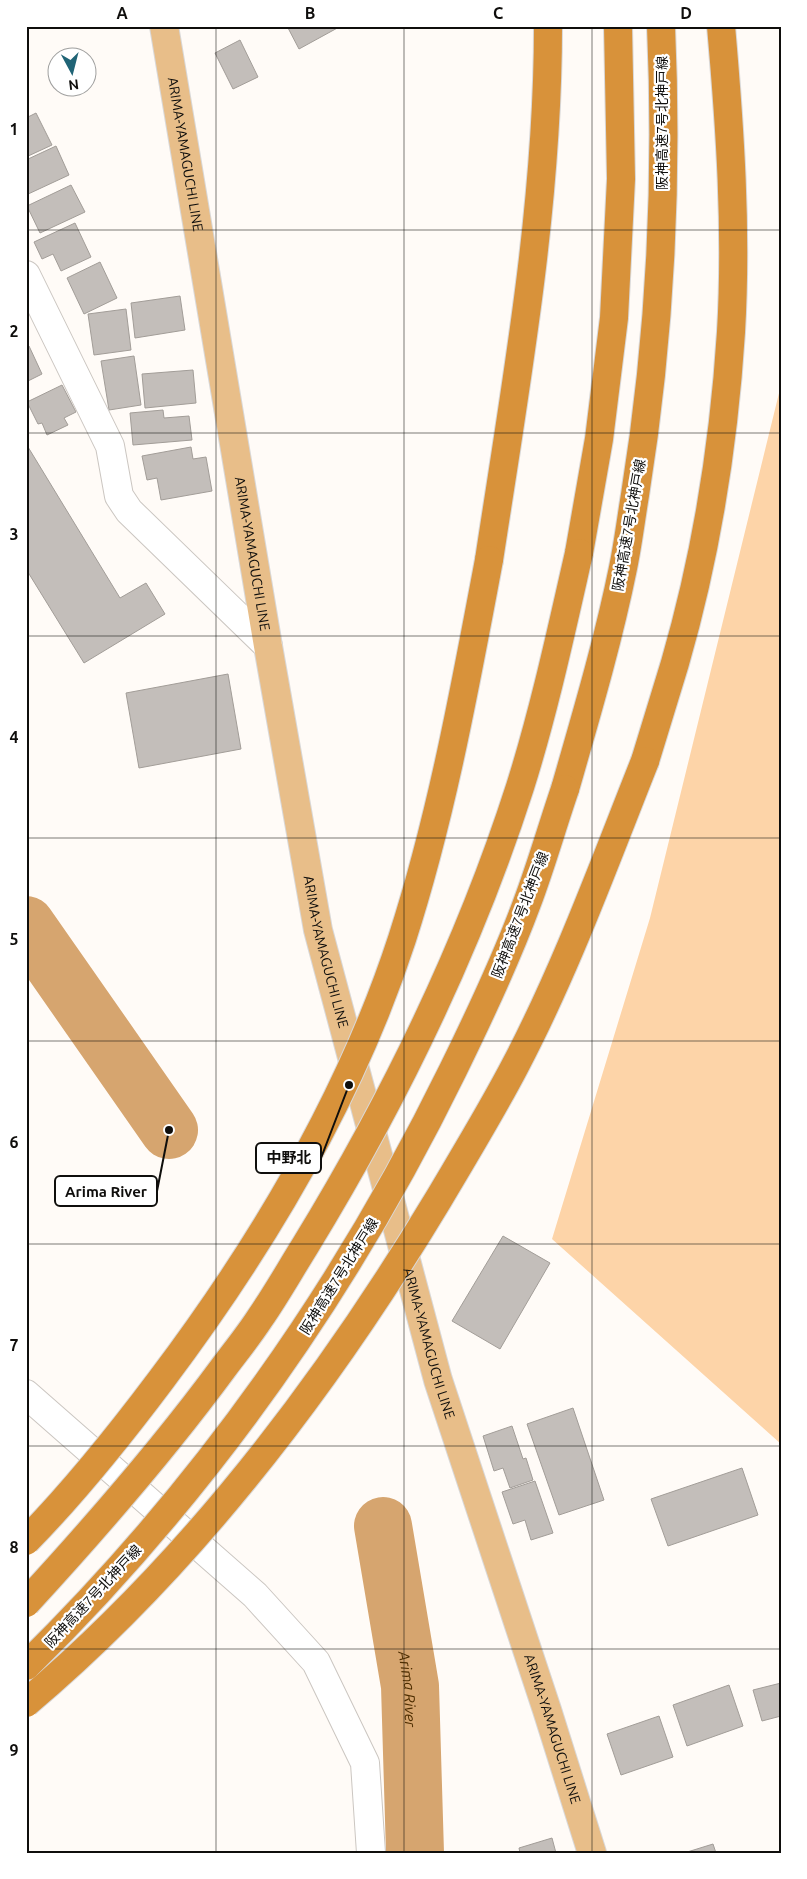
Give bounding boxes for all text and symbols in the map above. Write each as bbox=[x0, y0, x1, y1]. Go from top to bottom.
text: A bbox=[116, 4, 128, 22]
text: B bbox=[305, 4, 315, 22]
text: C bbox=[493, 4, 503, 22]
text: D bbox=[680, 4, 692, 22]
north arrow bbox=[48, 48, 98, 98]
street label: 阪神高速7号北神戸線 bbox=[654, 56, 670, 190]
text: N bbox=[67, 76, 80, 93]
street label: ARIMA-YAMAGUCHI LINE bbox=[165, 76, 206, 233]
text: 1 bbox=[9, 120, 19, 138]
text: 2 bbox=[9, 322, 19, 340]
street label: 阪神高速7号北神戸線 bbox=[609, 458, 649, 592]
street label: ARIMA-YAMAGUCHI LINE bbox=[232, 475, 273, 632]
text: 3 bbox=[9, 525, 19, 543]
text: 4 bbox=[9, 728, 19, 746]
street label: 阪神高速7号北神戸線 bbox=[489, 850, 551, 980]
street label: ARIMA-YAMAGUCHI LINE bbox=[301, 874, 352, 1030]
text: 5 bbox=[9, 930, 19, 948]
text: 6 bbox=[9, 1133, 19, 1151]
callout: 中野北 bbox=[256, 1143, 321, 1173]
text: 中野北 bbox=[266, 1149, 312, 1166]
callout: Arima River bbox=[55, 1176, 157, 1206]
text: Arima River bbox=[65, 1183, 148, 1200]
street label: 阪神高速7号北神戸線 bbox=[297, 1215, 381, 1337]
street label: ARIMA-YAMAGUCHI LINE bbox=[400, 1266, 458, 1421]
text: 7 bbox=[9, 1336, 19, 1354]
text: 8 bbox=[9, 1538, 19, 1556]
street label: 阪神高速7号北神戸線 bbox=[41, 1542, 145, 1650]
water label: Arima River bbox=[396, 1649, 420, 1729]
street label: ARIMA-YAMAGUCHI LINE bbox=[521, 1652, 584, 1806]
text: 9 bbox=[9, 1741, 19, 1759]

